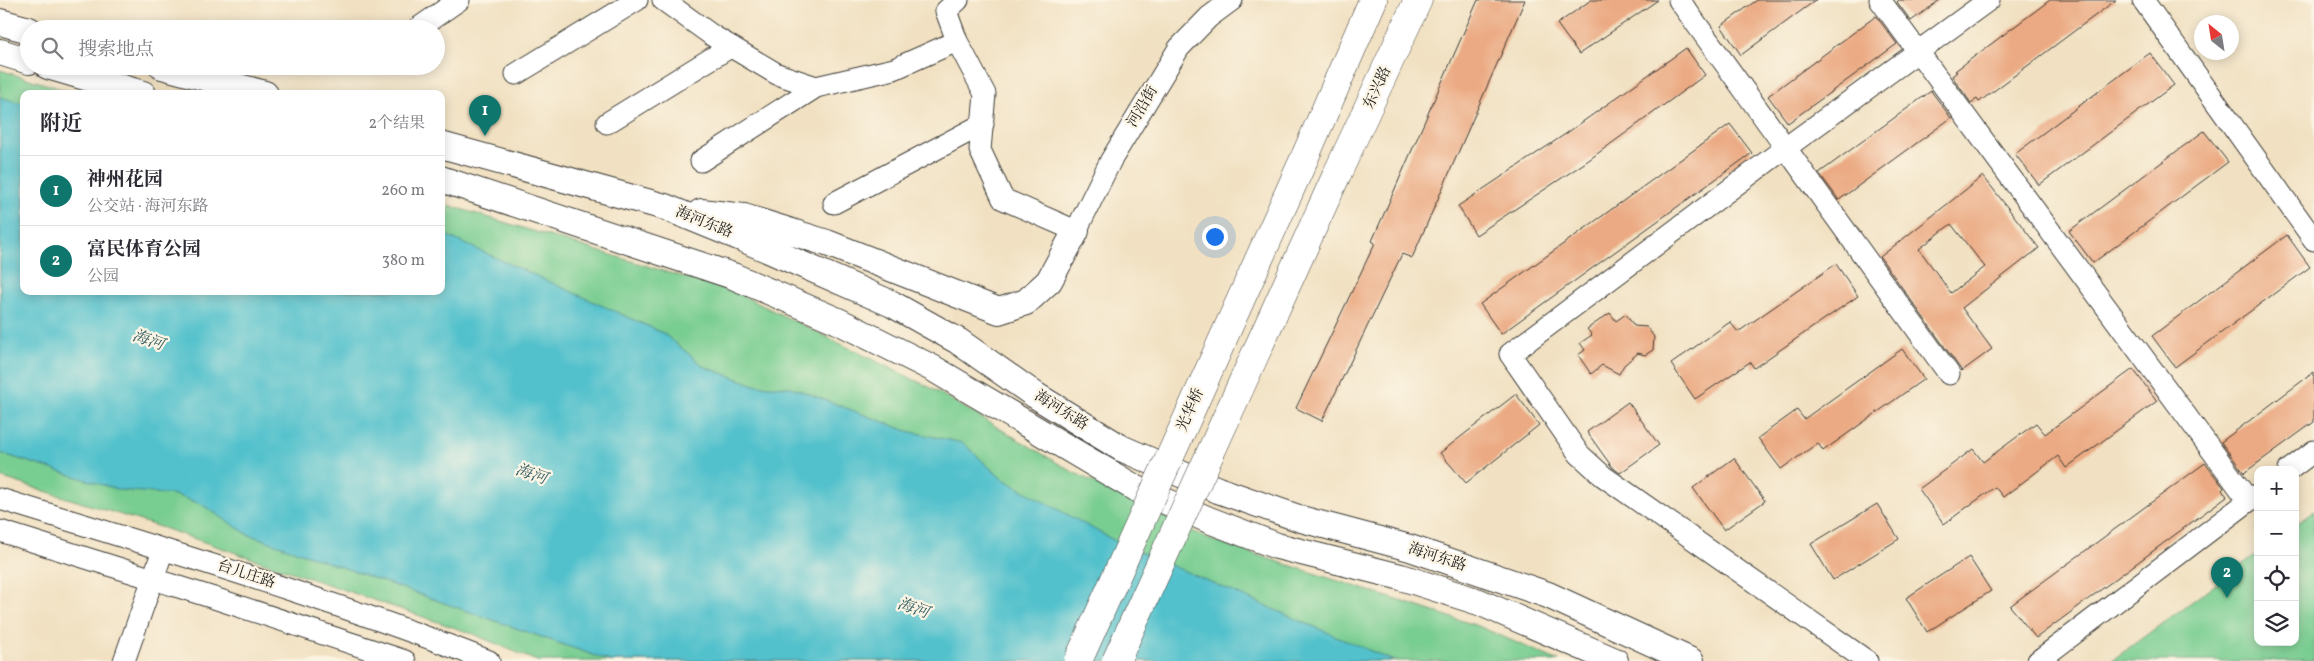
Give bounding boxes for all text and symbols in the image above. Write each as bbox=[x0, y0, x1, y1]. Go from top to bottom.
north arrow bbox=[2194, 15, 2239, 60]
search box bbox=[20, 20, 445, 75]
icon: search bbox=[38, 34, 66, 62]
text: 搜索地点 bbox=[78, 37, 154, 63]
street label: 东兴路 bbox=[1359, 63, 1397, 113]
street label: 河沿街 bbox=[1122, 82, 1164, 132]
pin: 1 bbox=[469, 95, 501, 136]
text: 附近 bbox=[40, 110, 82, 139]
text: 2个结果 bbox=[368, 113, 425, 135]
text: 神州花园 bbox=[87, 167, 163, 193]
text: 1 bbox=[53, 180, 59, 202]
text: 260 m bbox=[381, 180, 425, 202]
text: 公交站 · 海河东路 bbox=[87, 196, 209, 218]
street label: 海河东路 bbox=[672, 202, 736, 244]
your location bbox=[1202, 224, 1228, 250]
text: 富民体育公园 bbox=[87, 237, 201, 263]
text: 2 bbox=[52, 250, 60, 272]
text: 380 m bbox=[382, 250, 425, 272]
text: 公园 bbox=[87, 266, 119, 288]
water label: 海河 bbox=[129, 325, 170, 358]
street label: 光华桥 bbox=[1172, 385, 1210, 435]
street label: 海河东路 bbox=[1030, 386, 1092, 436]
water label: 海河 bbox=[512, 459, 553, 492]
map controls bbox=[2254, 466, 2299, 646]
button: + bbox=[2254, 466, 2299, 511]
button: − bbox=[2254, 511, 2299, 556]
street label: 海河东路 bbox=[1405, 539, 1469, 577]
street label: 台儿庄路 bbox=[214, 556, 278, 594]
button: locate bbox=[2254, 556, 2299, 601]
pin: 2 bbox=[2211, 557, 2243, 598]
water label: 海河 bbox=[894, 593, 935, 626]
button: layers bbox=[2254, 601, 2299, 646]

